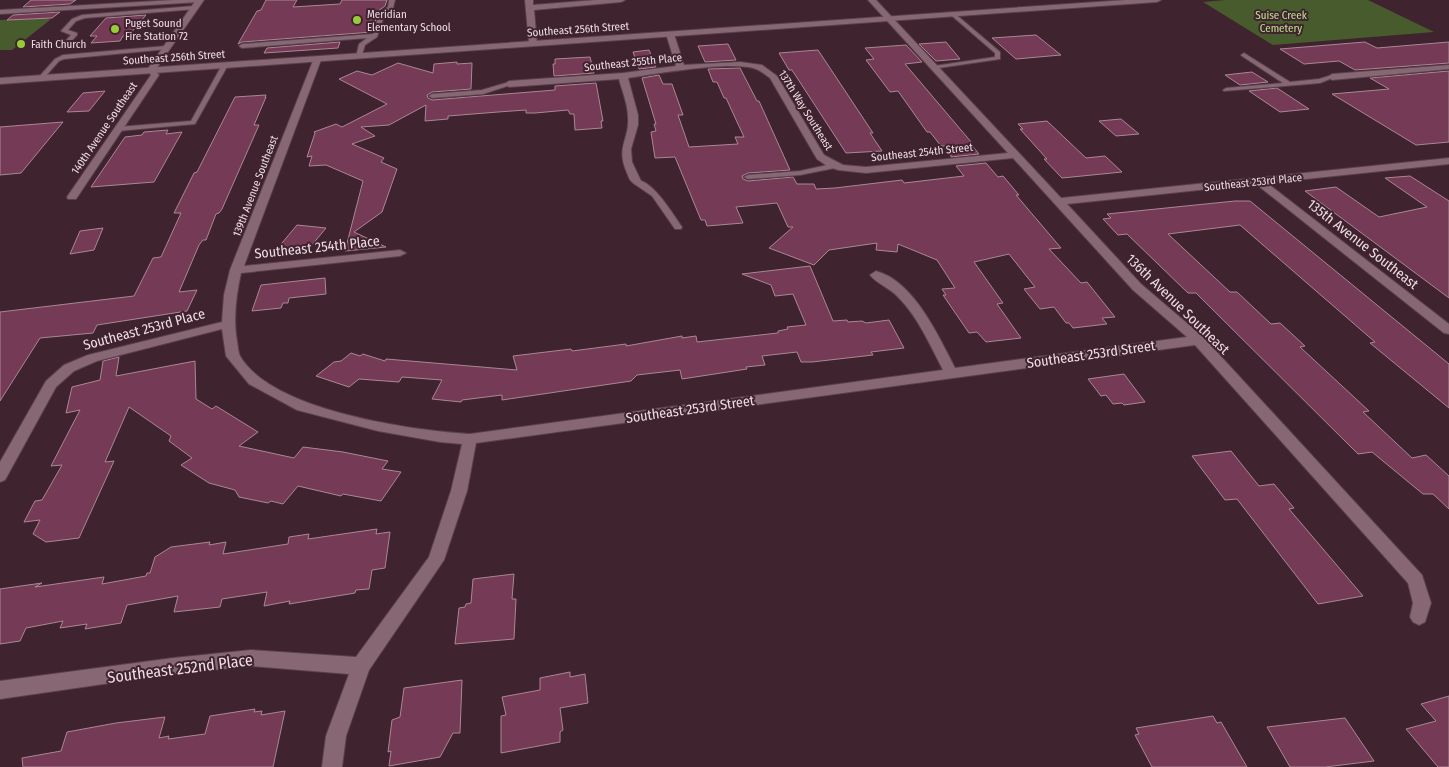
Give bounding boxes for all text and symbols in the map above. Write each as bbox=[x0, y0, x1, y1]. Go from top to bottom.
place label: Meridian Elementary School bbox=[367, 8, 451, 34]
park label: Suise Creek Cemetery bbox=[1255, 9, 1308, 35]
marker: Meridian Elementary School bbox=[351, 14, 363, 26]
place label: Puget Sound Fire Station 72 bbox=[125, 17, 188, 43]
street label: Southeast 256th Street bbox=[527, 19, 630, 40]
marker: Puget Sound Fire Station 72 bbox=[109, 23, 121, 35]
marker: Faith Church bbox=[15, 38, 27, 50]
place label: Faith Church bbox=[31, 38, 86, 51]
street label: Southeast 256th Street bbox=[123, 47, 226, 68]
street label: Southeast 255th Place bbox=[583, 51, 683, 74]
street label: 137th Way Southeast bbox=[776, 68, 836, 153]
street label: 140th Avenue Southeast bbox=[69, 79, 140, 177]
street label: 139th Avenue Southeast bbox=[230, 133, 281, 239]
street label: Southeast 254th Street bbox=[871, 141, 974, 164]
street label: Southeast 253rd Place bbox=[1203, 171, 1303, 194]
street label: 135th Avenue Southeast bbox=[1304, 196, 1422, 293]
street label: Southeast 254th Place bbox=[254, 232, 381, 263]
street label: 136th Avenue Southeast bbox=[1122, 251, 1233, 358]
street label: Southeast 253rd Place bbox=[81, 305, 207, 354]
street label: Southeast 253rd Street bbox=[1026, 337, 1157, 372]
street label: Southeast 253rd Street bbox=[625, 392, 756, 427]
street label: Southeast 252nd Place bbox=[106, 650, 254, 687]

